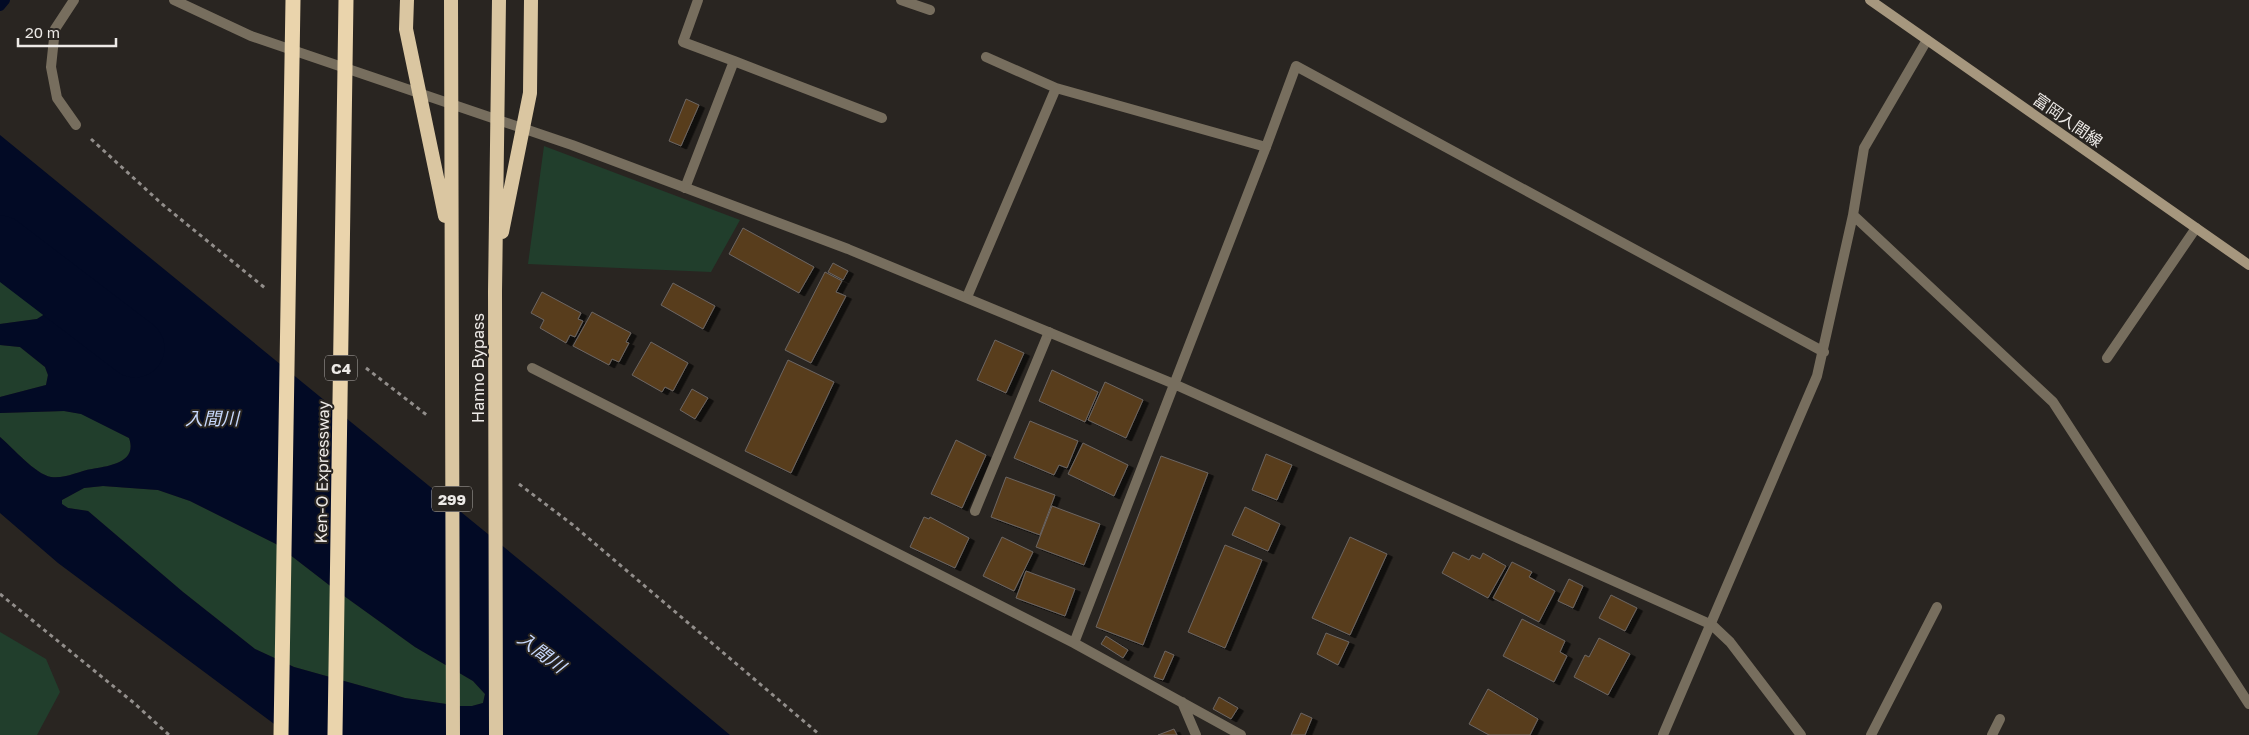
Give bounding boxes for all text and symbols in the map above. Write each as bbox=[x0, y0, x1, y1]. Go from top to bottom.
scale bar bbox=[18, 15, 115, 47]
text: 20 m bbox=[25, 23, 60, 41]
street label: 富岡入間線 bbox=[2029, 89, 2107, 151]
street label: Hanno Bypass bbox=[468, 313, 488, 423]
road number: C4 bbox=[325, 356, 357, 380]
street label: Ken-O Expressway bbox=[311, 400, 333, 544]
water label: 入間川 bbox=[185, 407, 241, 429]
road number: 299 bbox=[432, 486, 472, 512]
water label: 入間川 bbox=[514, 627, 572, 678]

